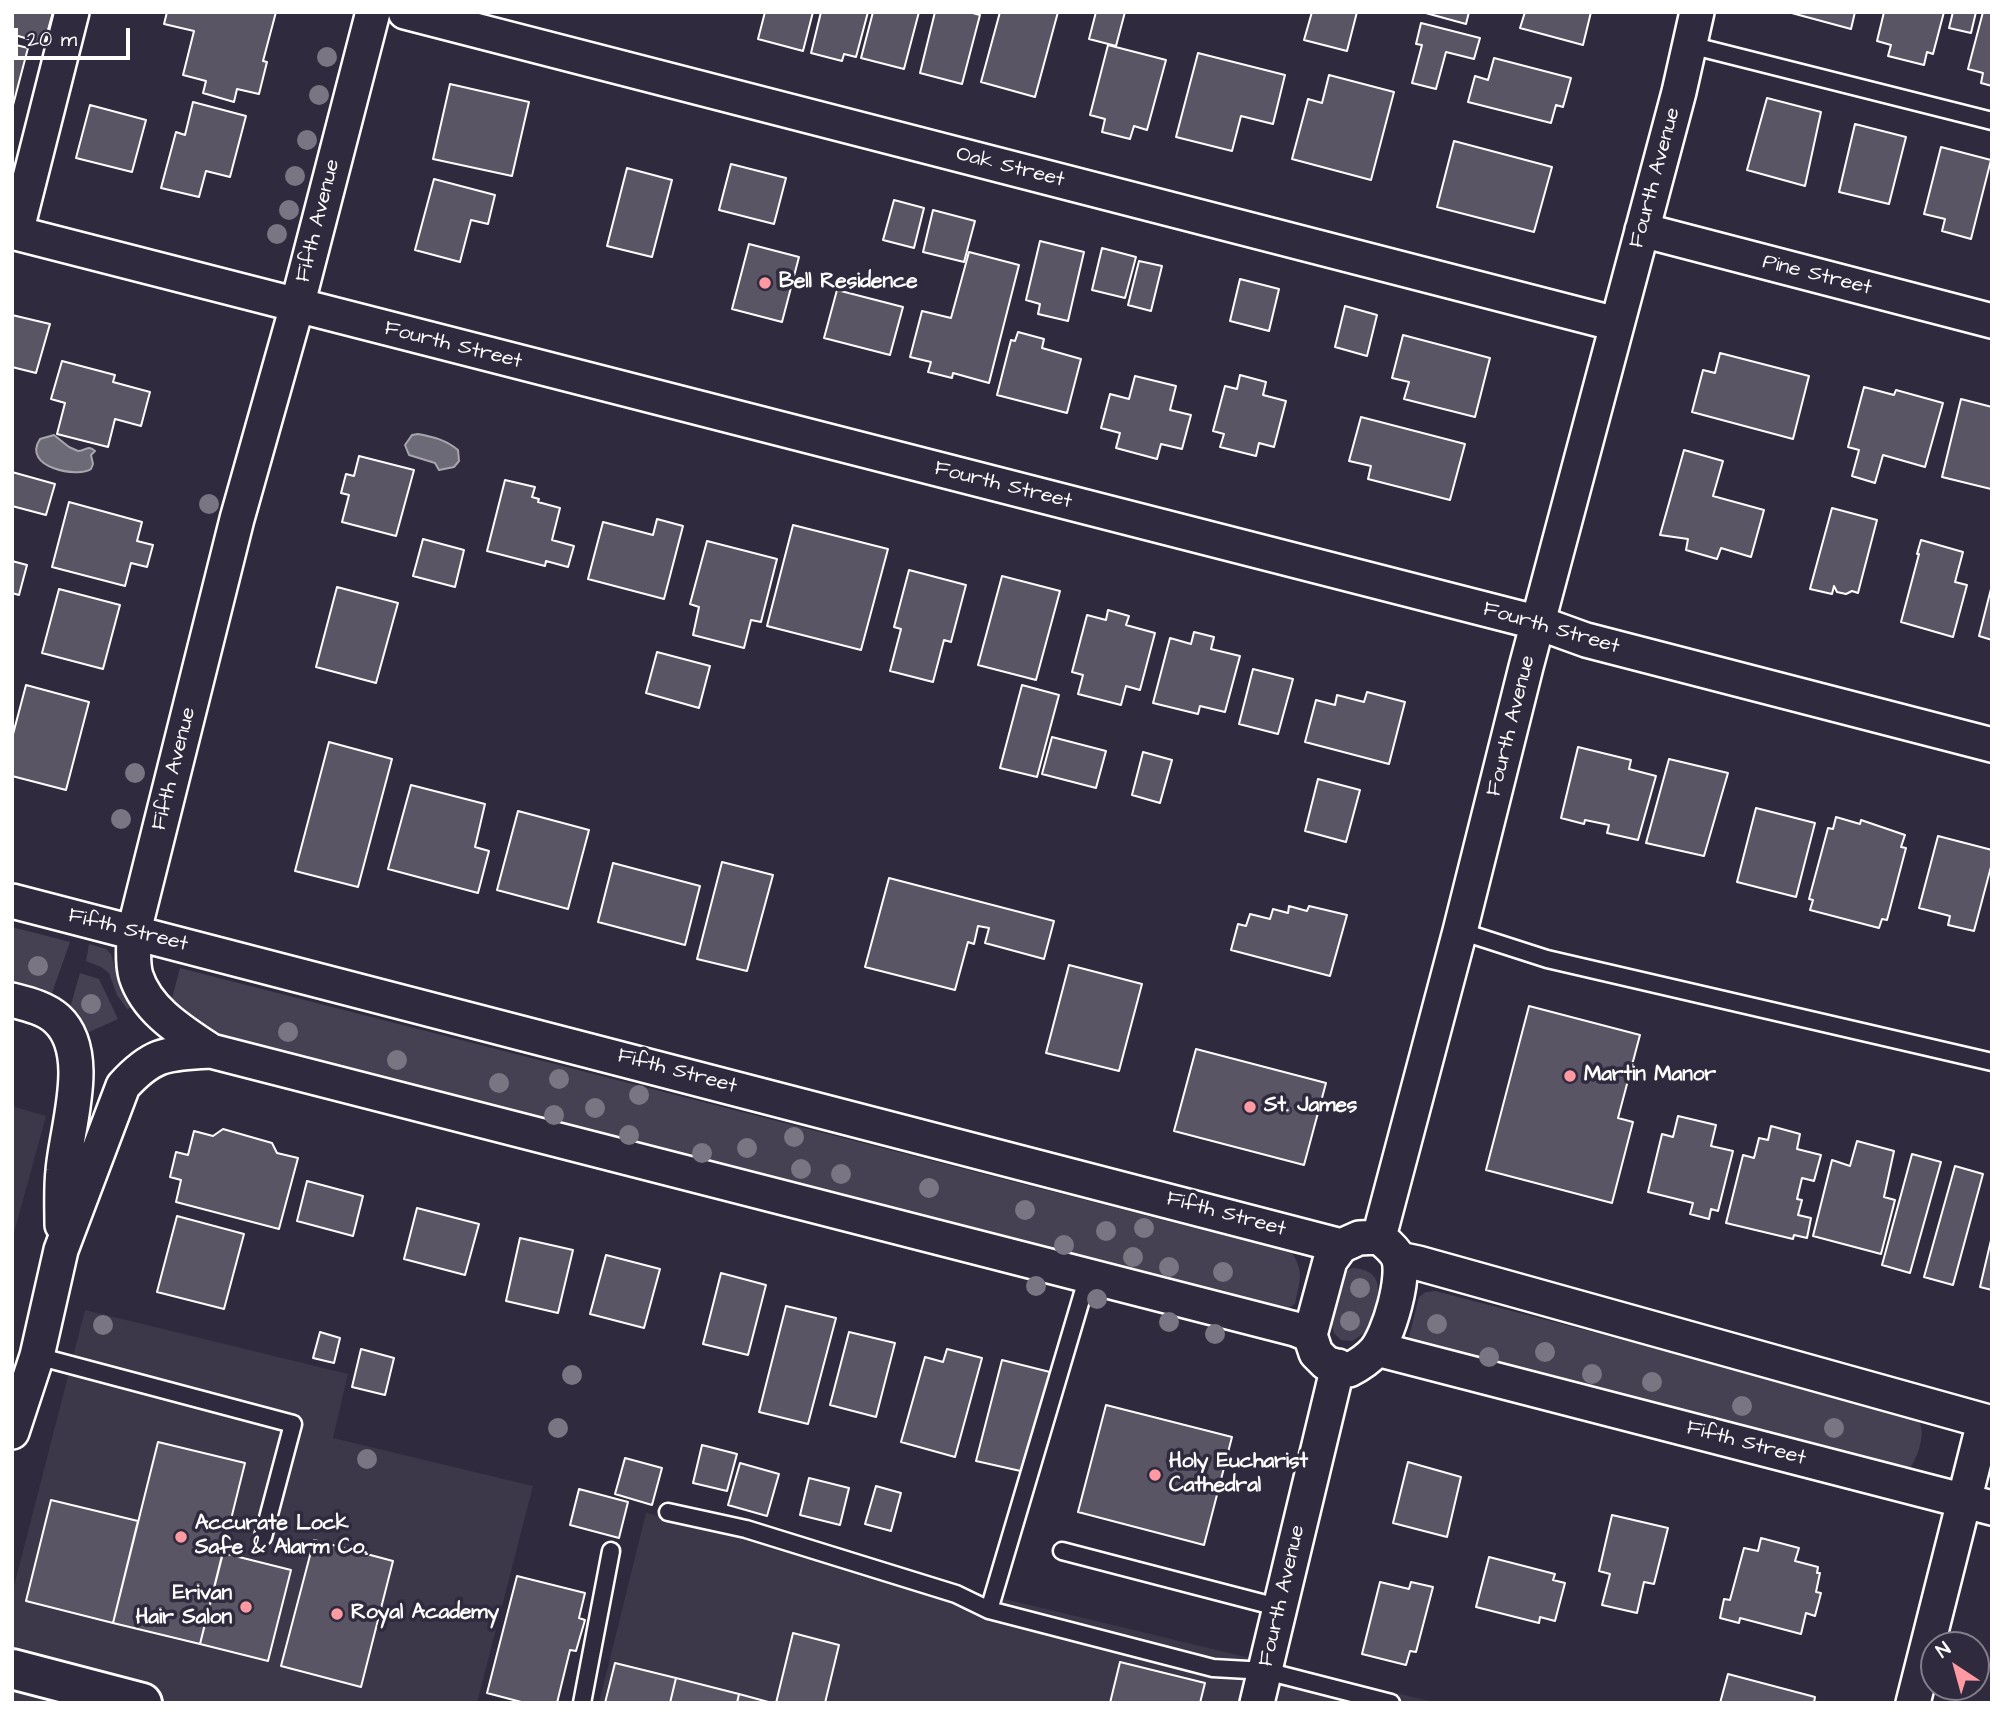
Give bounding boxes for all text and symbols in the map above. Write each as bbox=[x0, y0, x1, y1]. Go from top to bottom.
scale bar bbox=[18, 14, 133, 58]
text: 20 m bbox=[27, 25, 77, 54]
street label: Fourth Avenue bbox=[1625, 105, 1687, 251]
street label: Oak Street bbox=[953, 142, 1067, 194]
street label: Fifth Avenue bbox=[292, 157, 346, 285]
street label: Pine Street bbox=[1760, 250, 1874, 302]
place label: Bell Residence bbox=[779, 270, 918, 296]
marker: Bell Residence bbox=[757, 275, 773, 291]
street label: Fourth Street bbox=[382, 317, 524, 375]
street label: Fourth Street bbox=[932, 457, 1074, 515]
street label: Fourth Street bbox=[1480, 597, 1622, 661]
street label: Fourth Avenue bbox=[1482, 653, 1542, 799]
street label: Fifth Avenue bbox=[148, 705, 202, 833]
street label: Fifth Street bbox=[66, 904, 190, 958]
street label: Fifth Street bbox=[615, 1044, 739, 1100]
place label: Martin Manor bbox=[1584, 1063, 1716, 1089]
marker: Martin Manor bbox=[1562, 1068, 1578, 1084]
place label: St. James bbox=[1264, 1094, 1357, 1120]
marker: St. James bbox=[1242, 1099, 1258, 1115]
street label: Fifth Street bbox=[1164, 1187, 1288, 1243]
street label: Fifth Street bbox=[1684, 1416, 1808, 1472]
place label: Holy Eucharist Cathedral bbox=[1169, 1450, 1308, 1500]
marker: Holy Eucharist Cathedral bbox=[1147, 1467, 1163, 1483]
place label: Accurate Lock Safe & Alarm Co. bbox=[195, 1512, 367, 1562]
street label: Fourth Avenue bbox=[1255, 1523, 1311, 1669]
marker: Accurate Lock Safe & Alarm Co. bbox=[173, 1529, 189, 1545]
place label: Erivan Hair Salon bbox=[136, 1582, 232, 1632]
marker: Erivan Hair Salon bbox=[238, 1599, 254, 1615]
place label: Royal Academy bbox=[351, 1601, 499, 1627]
marker: Royal Academy bbox=[329, 1606, 345, 1622]
north arrow bbox=[1920, 1631, 1990, 1701]
text: N bbox=[1931, 1636, 1956, 1665]

